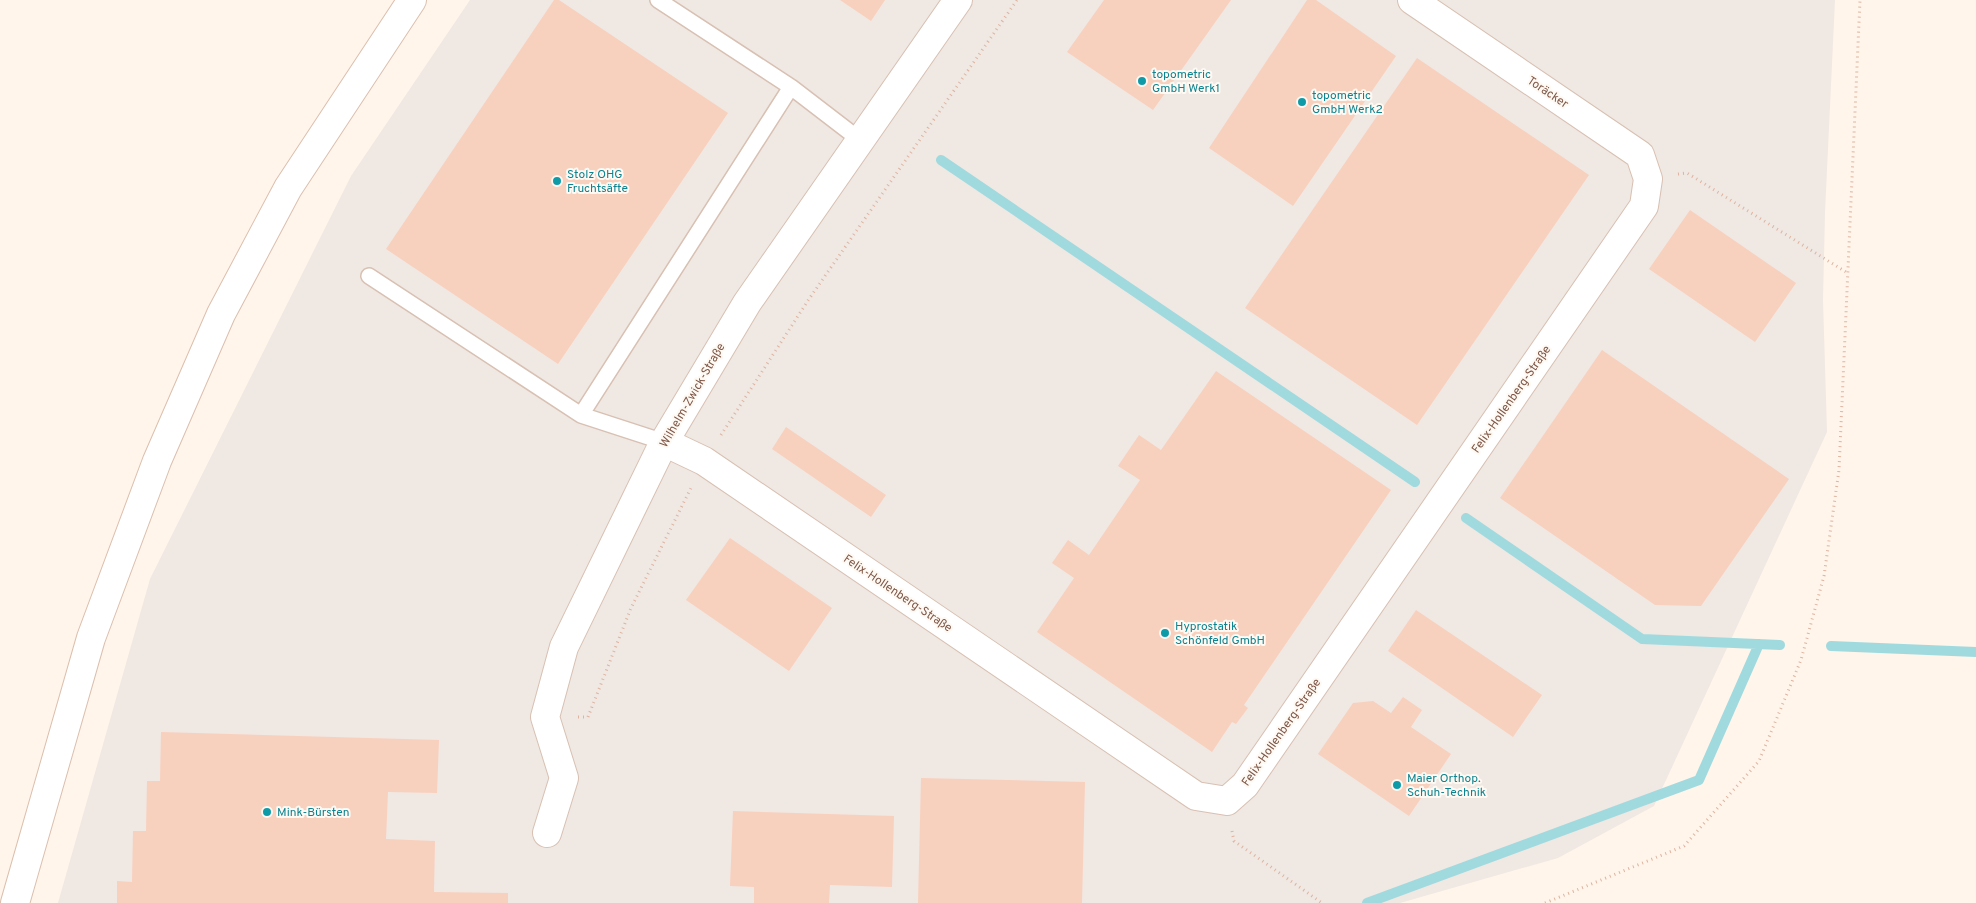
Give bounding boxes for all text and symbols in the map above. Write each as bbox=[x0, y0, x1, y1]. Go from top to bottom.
place label: topometric GmbH Werk1 bbox=[1152, 67, 1220, 97]
street label: Toräcker bbox=[1524, 73, 1571, 113]
marker: topometric GmbH Werk1 bbox=[1136, 75, 1148, 87]
place label: topometric GmbH Werk2 bbox=[1312, 88, 1383, 118]
marker: topometric GmbH Werk2 bbox=[1296, 96, 1308, 108]
place label: Stolz OHG Fruchtsäfte bbox=[567, 167, 628, 197]
marker: Stolz OHG Fruchtsäfte bbox=[551, 175, 563, 187]
street label: Wilhelm-Zwick-Straße bbox=[656, 340, 729, 451]
street label: Felix-Hollenberg-Straße bbox=[1469, 343, 1555, 457]
street label: Felix-Hollenberg-Straße bbox=[840, 551, 955, 636]
place label: Hyprostatik Schönfeld GmbH bbox=[1175, 619, 1265, 649]
marker: Hyprostatik Schönfeld GmbH bbox=[1159, 627, 1171, 639]
street label: Felix-Hollenberg-Straße bbox=[1239, 676, 1325, 790]
place label: Maier Orthop. Schuh-Technik bbox=[1407, 771, 1486, 801]
marker: Maier Orthop. Schuh-Technik bbox=[1391, 779, 1403, 791]
place label: Mink-Bürsten bbox=[277, 805, 350, 821]
marker: Mink-Bürsten bbox=[261, 806, 273, 818]

